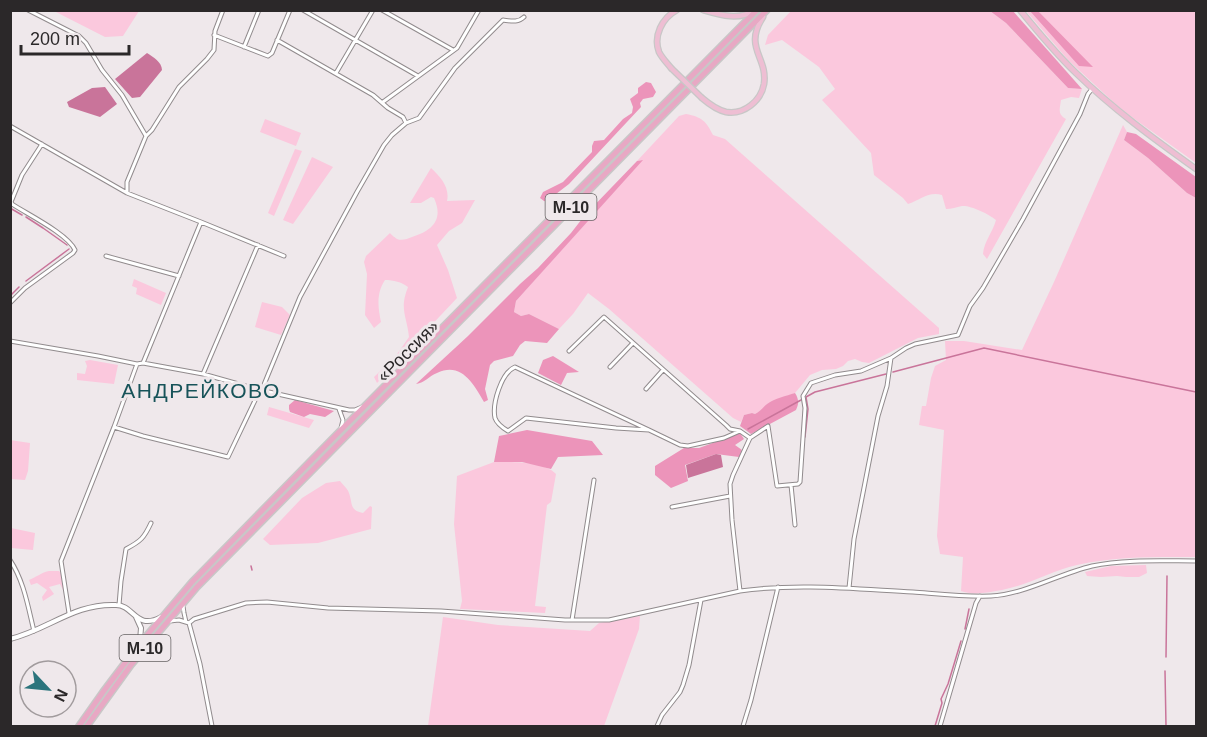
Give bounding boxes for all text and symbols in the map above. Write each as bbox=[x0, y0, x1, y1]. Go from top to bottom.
scale bar bbox=[21, 18, 129, 56]
text: 200 m bbox=[30, 29, 80, 49]
road number: М-10 bbox=[546, 194, 596, 220]
street label: «Россия» bbox=[373, 316, 443, 386]
district label: АНДРЕЙКОВО bbox=[121, 379, 281, 402]
road number: М-10 bbox=[120, 635, 170, 661]
north arrow bbox=[18, 659, 78, 719]
text: N bbox=[51, 686, 71, 704]

